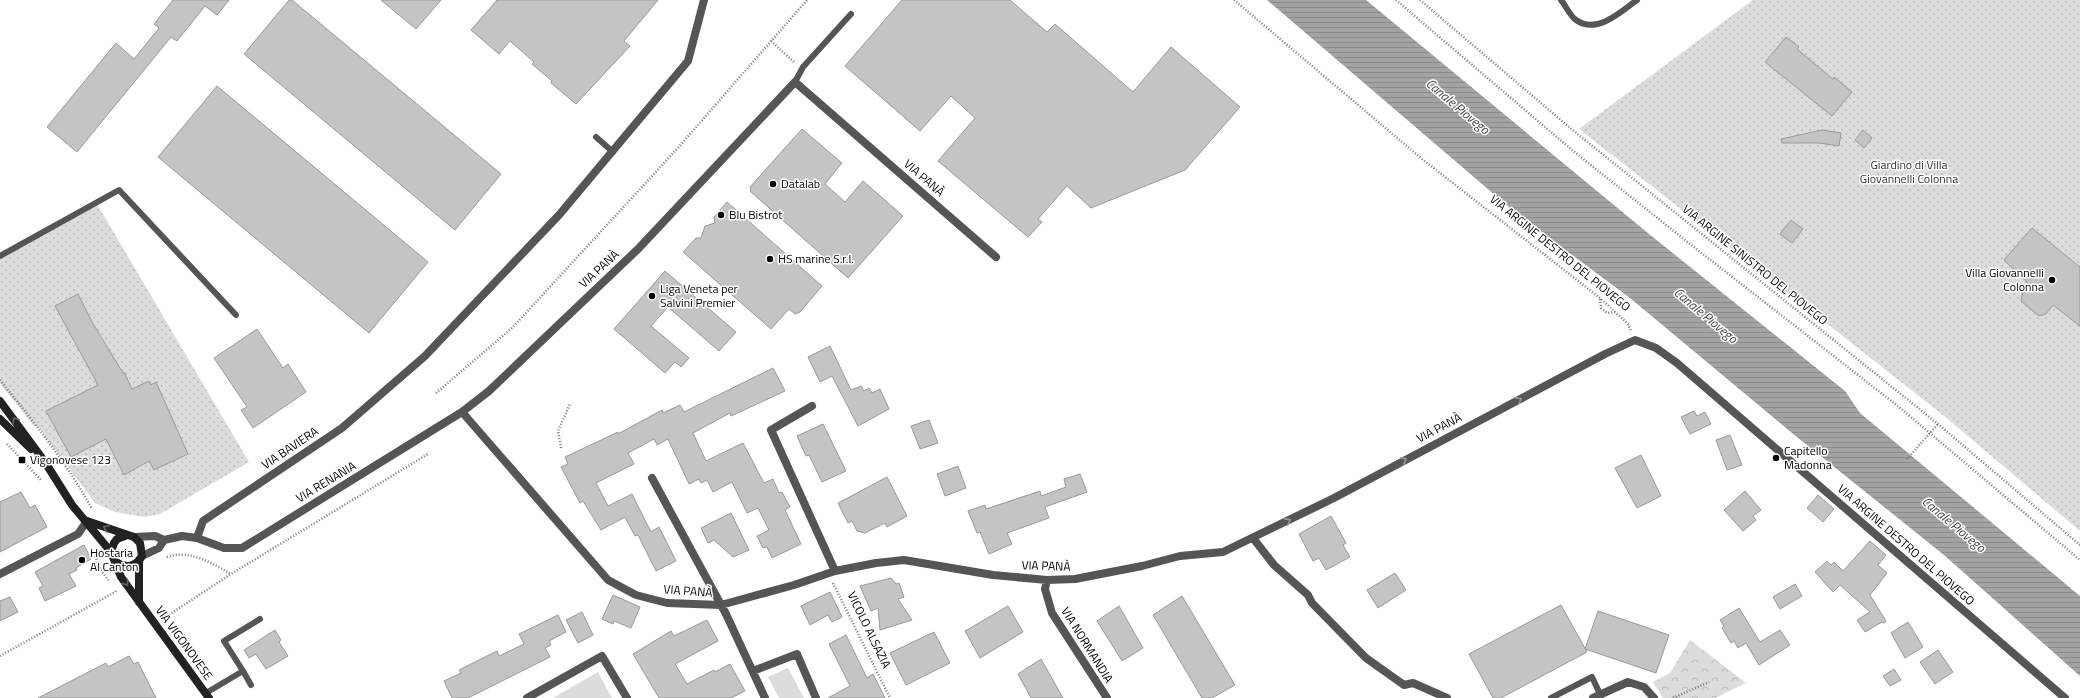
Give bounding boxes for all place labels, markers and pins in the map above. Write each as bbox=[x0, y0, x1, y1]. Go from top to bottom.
place label: Datalab bbox=[781, 174, 820, 193]
marker: Datalab bbox=[768, 179, 778, 189]
place label: Blu Bistrot bbox=[729, 205, 783, 224]
marker: Blu Bistrot bbox=[716, 210, 726, 220]
place label: HS marine S.r.l. bbox=[778, 249, 854, 268]
marker: HS marine S.r.l. bbox=[765, 254, 775, 264]
place label: Villa Giovannelli Colonna bbox=[1965, 263, 2044, 296]
marker: Villa Giovannelli Colonna bbox=[2047, 275, 2057, 285]
place label: Liga Veneta per Salvini Premier bbox=[660, 279, 738, 312]
marker: Liga Veneta per Salvini Premier bbox=[647, 291, 657, 301]
place label: Capitello Madonna bbox=[1784, 441, 1832, 474]
place label: Vigonovese 123 bbox=[30, 450, 111, 469]
marker: Capitello Madonna bbox=[1771, 453, 1781, 463]
marker: Vigonovese 123 bbox=[17, 455, 27, 465]
place label: Hostaria Al Canton bbox=[90, 543, 139, 576]
marker: Hostaria Al Canton bbox=[77, 555, 87, 565]

